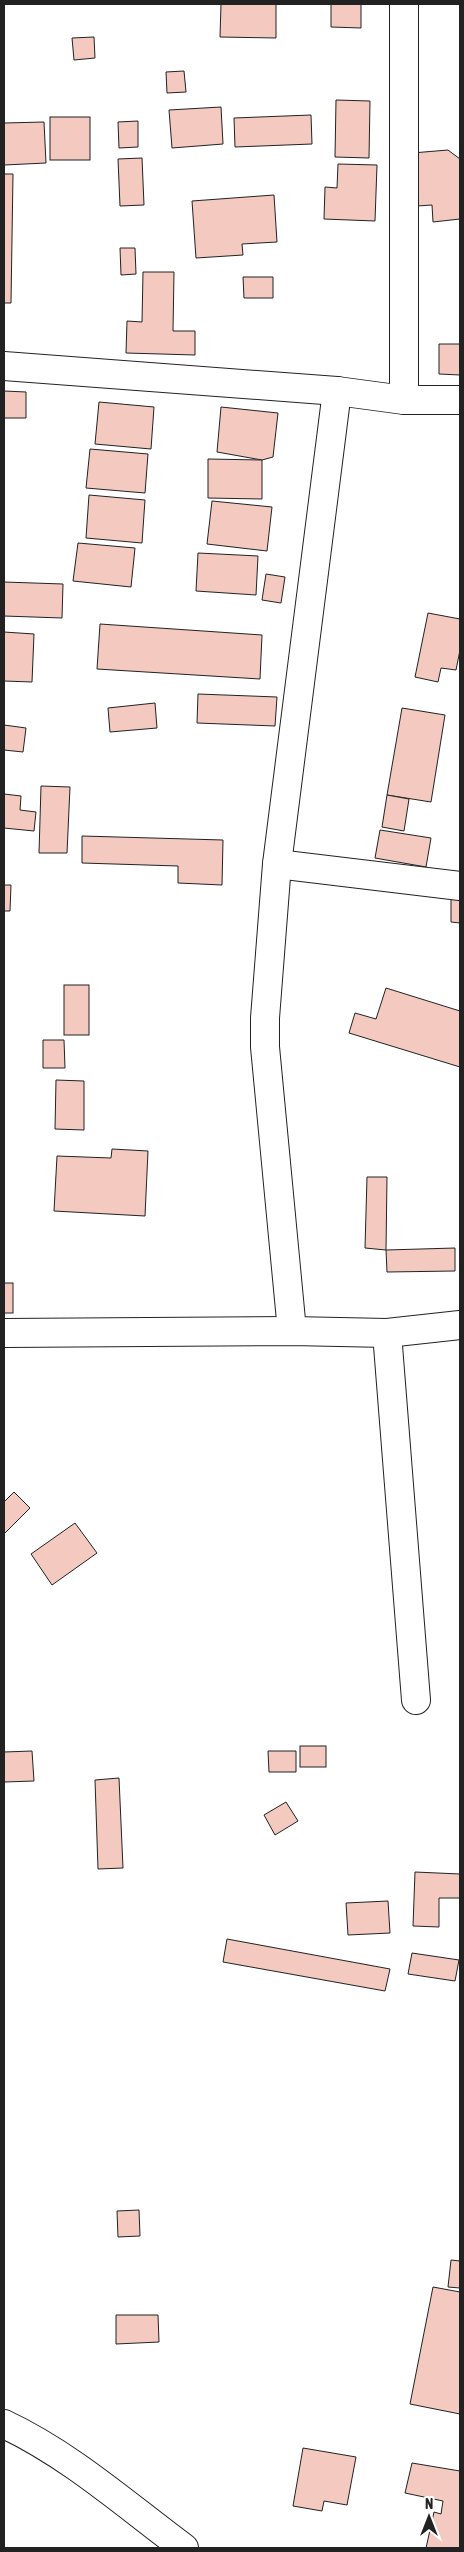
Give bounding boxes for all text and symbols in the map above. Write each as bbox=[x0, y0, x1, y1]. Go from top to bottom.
north arrow bbox=[404, 2492, 454, 2542]
text: N bbox=[425, 2496, 433, 2512]

